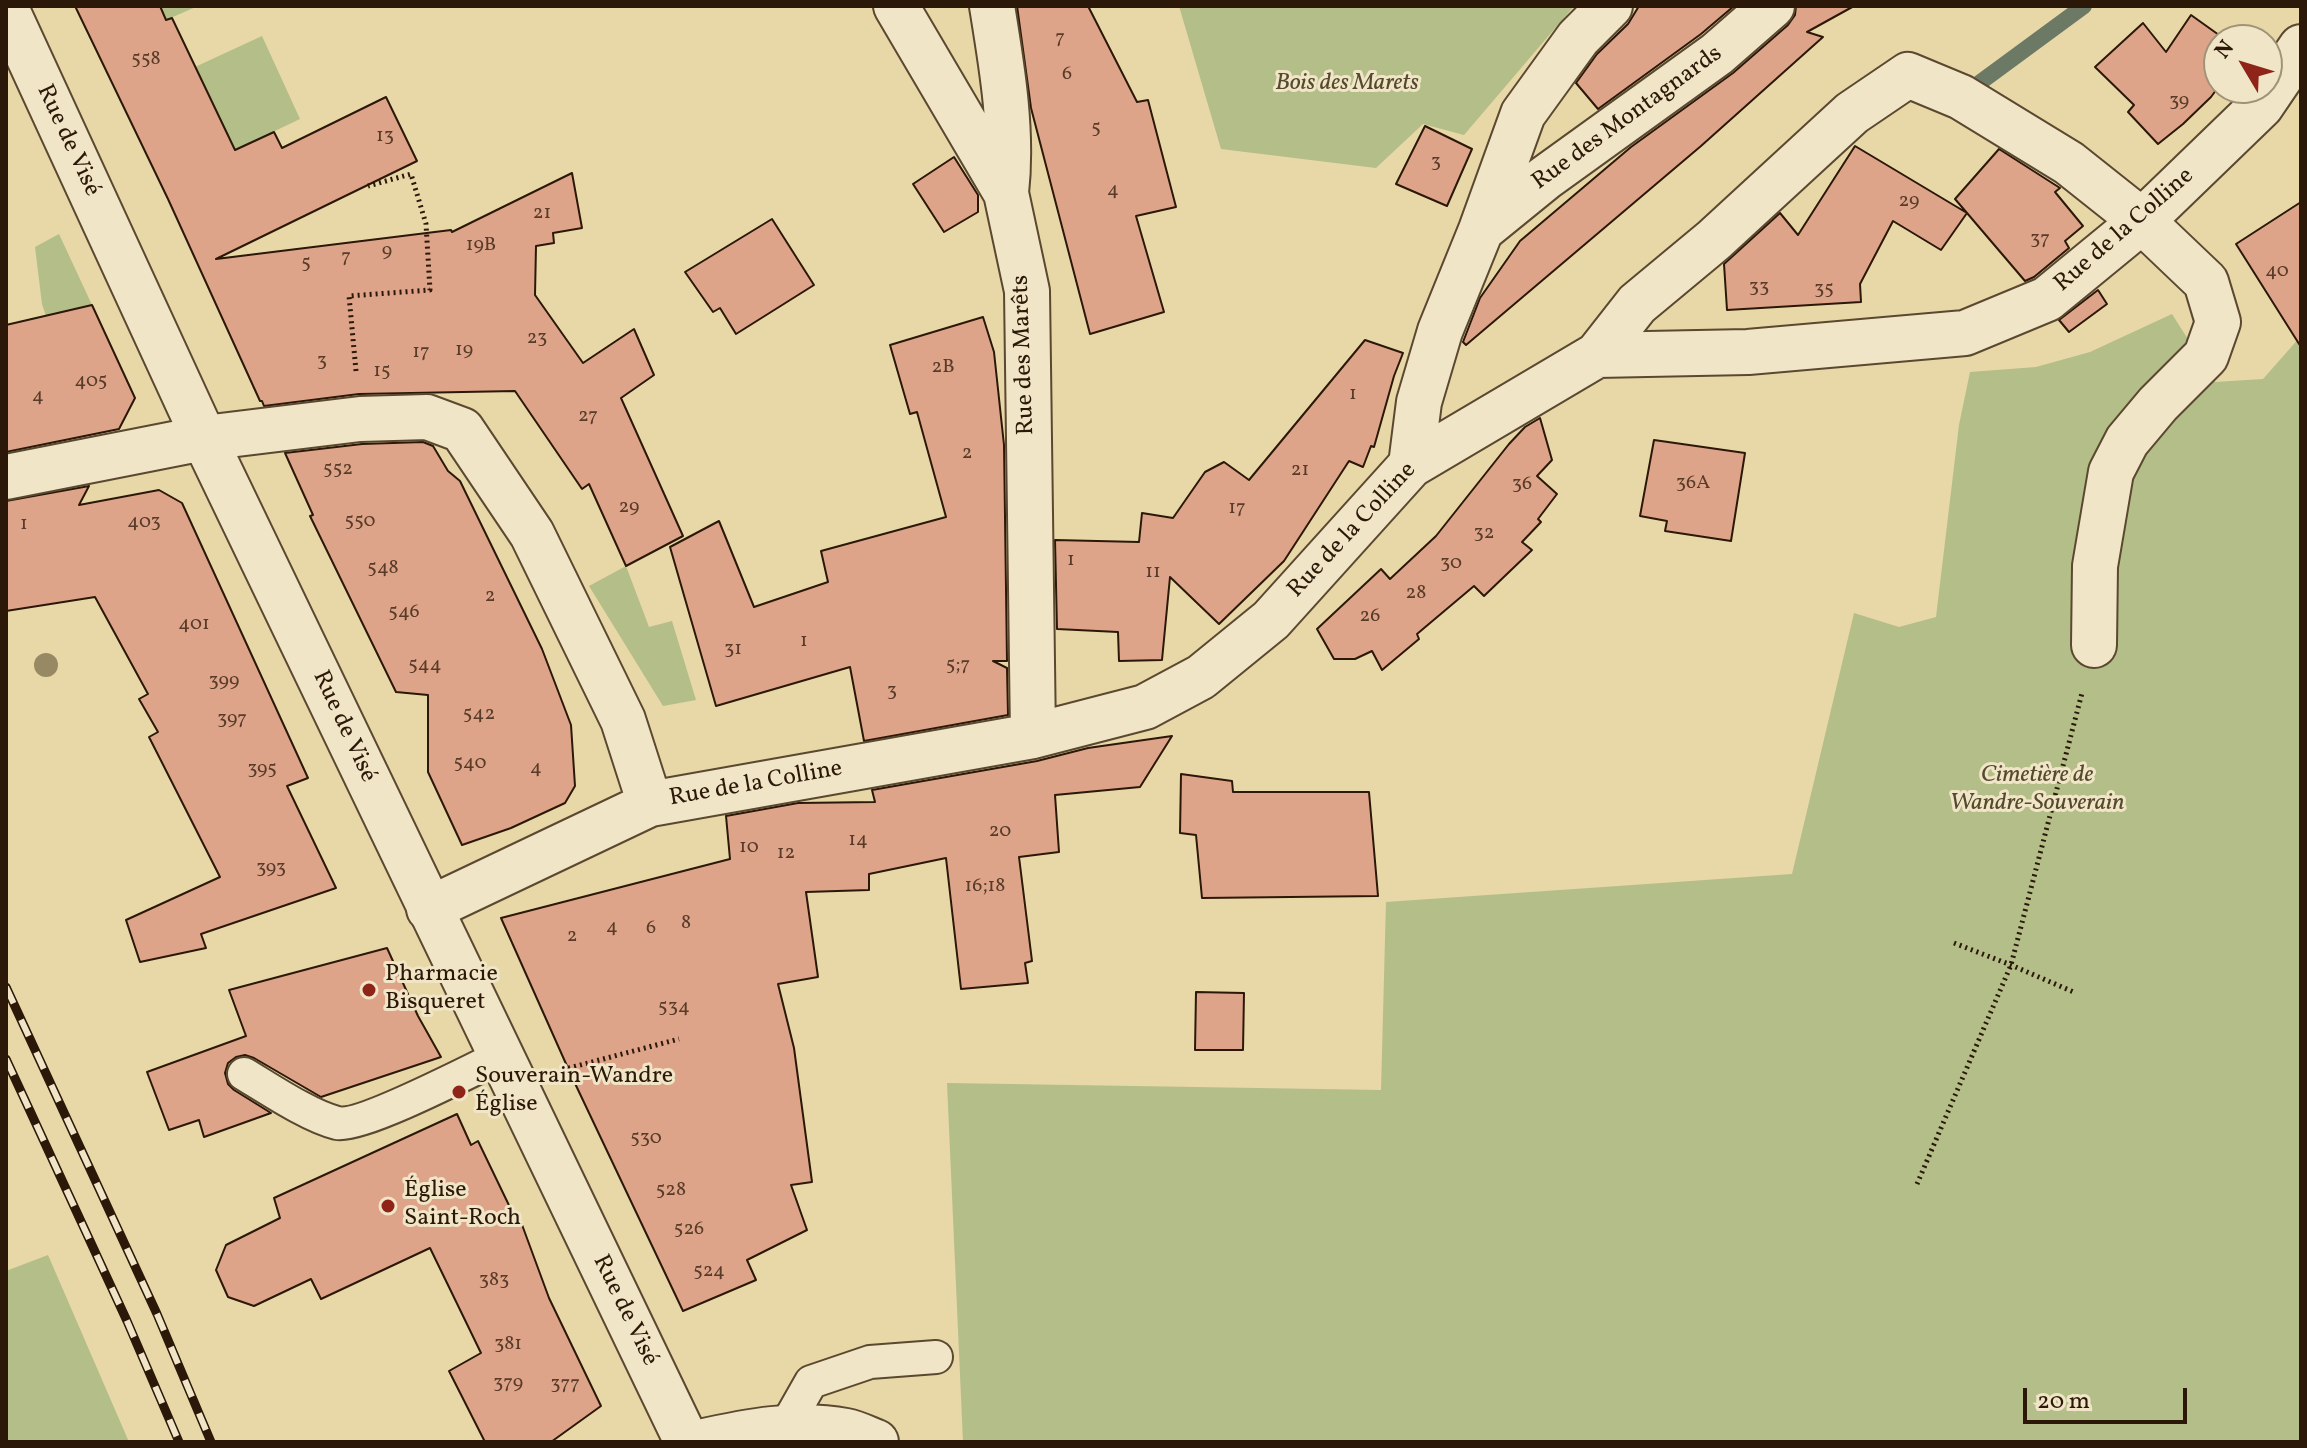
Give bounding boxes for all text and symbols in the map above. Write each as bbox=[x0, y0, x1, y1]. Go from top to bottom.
north arrow bbox=[2203, 24, 2283, 104]
house number: 7 bbox=[1055, 27, 1065, 51]
text: N bbox=[2208, 34, 2242, 66]
street label: Rue des Montagnards bbox=[1527, 40, 1729, 198]
house number: 558 bbox=[131, 48, 161, 72]
house number: 6 bbox=[1062, 63, 1072, 87]
park label: Bois des Marets bbox=[1275, 71, 1419, 99]
street label: Rue de Visé bbox=[29, 81, 105, 201]
house number: 39 bbox=[2169, 90, 2189, 114]
house number: 5 bbox=[1091, 117, 1101, 141]
house number: 13 bbox=[376, 125, 394, 149]
house number: 3 bbox=[1431, 151, 1441, 175]
street label: Rue de la Colline bbox=[2049, 163, 2201, 299]
house number: 4 bbox=[1107, 179, 1119, 203]
house number: 29 bbox=[1899, 190, 1919, 214]
house number: 21 bbox=[533, 202, 551, 226]
house number: 37 bbox=[2030, 228, 2050, 252]
house number: 19B bbox=[466, 234, 496, 258]
house number: 9 bbox=[382, 240, 392, 264]
house number: 7 bbox=[341, 246, 351, 270]
house number: 5 bbox=[301, 252, 311, 276]
house number: 40 bbox=[2265, 260, 2289, 284]
street label: Rue des Marêts bbox=[1008, 274, 1042, 436]
house number: 33 bbox=[1749, 276, 1769, 300]
house number: 35 bbox=[1814, 278, 1834, 302]
house number: 23 bbox=[527, 327, 547, 351]
house number: 19 bbox=[455, 339, 473, 363]
house number: 17 bbox=[412, 341, 430, 365]
house number: 3 bbox=[317, 350, 327, 374]
house number: 2B bbox=[931, 356, 955, 380]
house number: 15 bbox=[373, 360, 391, 384]
house number: 405 bbox=[75, 370, 107, 394]
house number: 1 bbox=[1349, 383, 1357, 407]
house number: 4 bbox=[32, 385, 44, 409]
house number: 27 bbox=[578, 405, 598, 429]
house number: 2 bbox=[962, 442, 972, 466]
street label: Rue de la Colline bbox=[1283, 457, 1423, 605]
house number: 552 bbox=[323, 458, 353, 482]
house number: 21 bbox=[1291, 459, 1309, 483]
house number: 36A bbox=[1676, 472, 1710, 496]
house number: 36 bbox=[1512, 473, 1532, 497]
house number: 29 bbox=[619, 496, 639, 520]
house number: 17 bbox=[1228, 497, 1246, 521]
house number: 550 bbox=[345, 510, 375, 534]
house number: 403 bbox=[127, 511, 161, 535]
house number: 1 bbox=[20, 513, 28, 537]
house number: 32 bbox=[1474, 522, 1494, 546]
house number: 1 bbox=[1067, 549, 1075, 573]
house number: 30 bbox=[1440, 552, 1462, 576]
house number: 548 bbox=[367, 557, 399, 581]
house number: 11 bbox=[1145, 561, 1161, 585]
house number: 28 bbox=[1406, 582, 1426, 606]
house number: 2 bbox=[485, 585, 495, 609]
house number: 546 bbox=[388, 601, 420, 625]
house number: 26 bbox=[1360, 605, 1380, 629]
house number: 401 bbox=[178, 613, 210, 637]
house number: 1 bbox=[800, 630, 808, 654]
house number: 31 bbox=[724, 638, 742, 662]
house number: 544 bbox=[408, 654, 442, 678]
house number: 5;7 bbox=[946, 654, 970, 678]
street label: Rue de Visé bbox=[305, 667, 381, 787]
house number: 399 bbox=[209, 670, 239, 694]
house number: 3 bbox=[887, 680, 897, 704]
house number: 542 bbox=[463, 703, 495, 727]
house number: 397 bbox=[217, 708, 247, 732]
house number: 540 bbox=[453, 752, 487, 776]
street label: Rue de la Colline bbox=[667, 756, 845, 814]
house number: 4 bbox=[530, 757, 542, 781]
house number: 395 bbox=[247, 758, 277, 782]
park label: Cimetière de Wandre-Souverain bbox=[1950, 763, 2124, 819]
house number: 20 bbox=[989, 820, 1011, 844]
house number: 14 bbox=[848, 829, 868, 853]
house number: 10 bbox=[739, 836, 759, 860]
house number: 12 bbox=[777, 842, 795, 866]
house number: 393 bbox=[256, 857, 286, 881]
house number: 16;18 bbox=[965, 875, 1005, 899]
house number: 8 bbox=[681, 912, 691, 936]
house number: 4 bbox=[606, 916, 618, 940]
house number: 6 bbox=[646, 917, 656, 941]
house number: 2 bbox=[567, 925, 577, 949]
place label: Pharmacie Bisqueret bbox=[385, 962, 498, 1018]
marker: Pharmacie Bisqueret bbox=[360, 981, 378, 999]
house number: 534 bbox=[658, 996, 690, 1020]
place label: Souverain-Wandre Église bbox=[475, 1064, 673, 1120]
marker: Souverain-Wandre Église bbox=[450, 1083, 468, 1101]
house number: 530 bbox=[630, 1127, 662, 1151]
place label: Église Saint-Roch bbox=[404, 1178, 521, 1234]
house number: 528 bbox=[656, 1179, 686, 1203]
marker: Église Saint-Roch bbox=[379, 1197, 397, 1215]
house number: 526 bbox=[674, 1218, 704, 1242]
street label: Rue de Visé bbox=[585, 1251, 663, 1371]
house number: 524 bbox=[693, 1260, 725, 1284]
house number: 383 bbox=[479, 1269, 509, 1293]
house number: 381 bbox=[494, 1333, 522, 1357]
house number: 379 bbox=[493, 1372, 523, 1396]
scale bar bbox=[2027, 1372, 2191, 1422]
house number: 377 bbox=[550, 1373, 580, 1397]
text: 20 m bbox=[2037, 1385, 2090, 1419]

